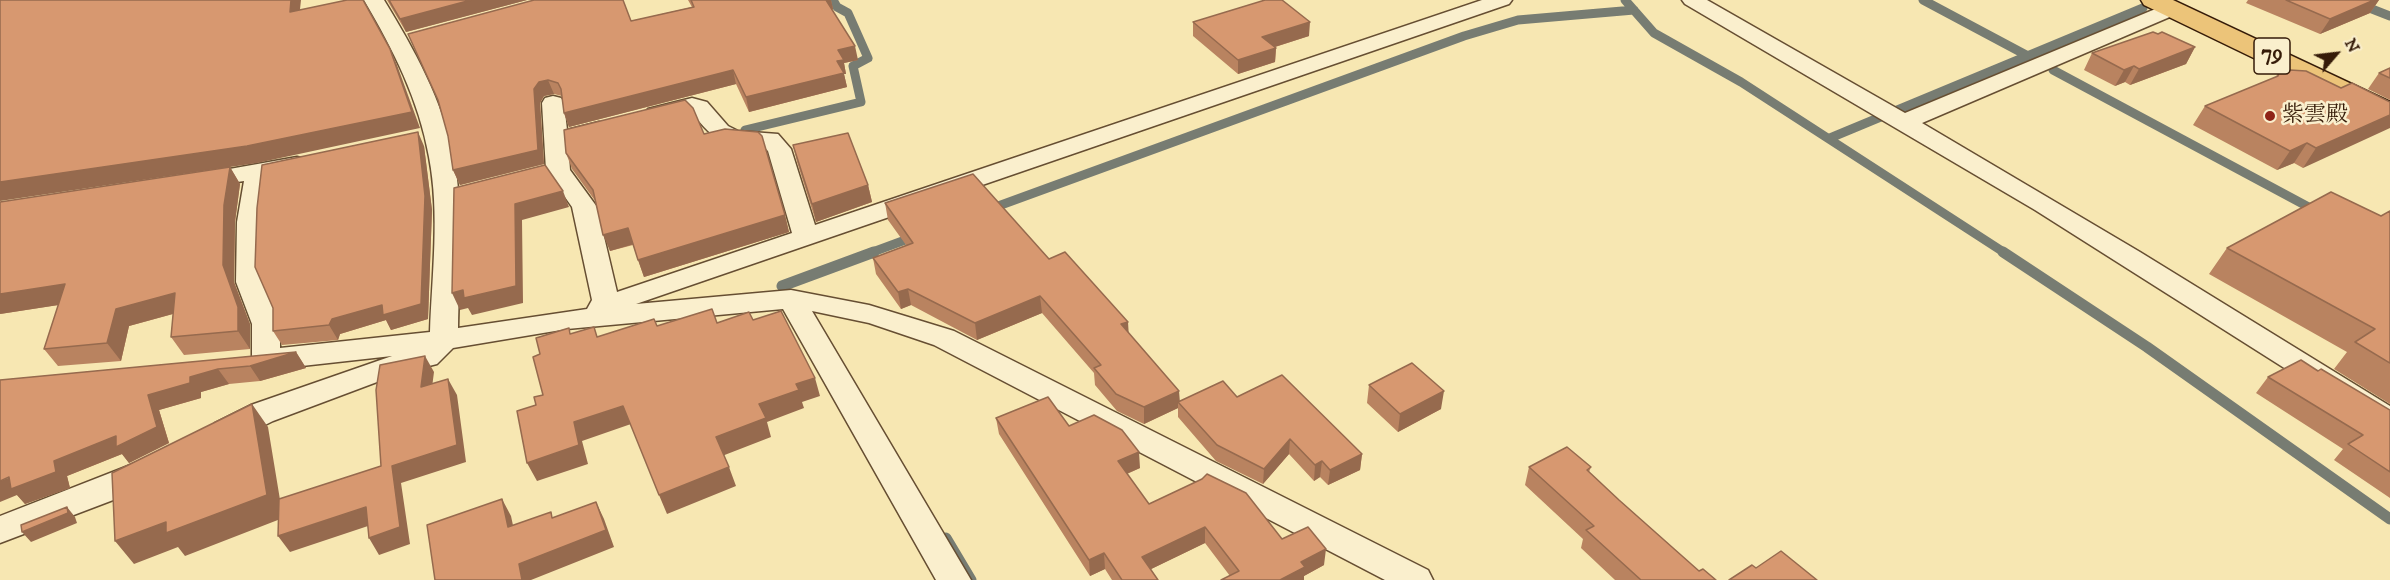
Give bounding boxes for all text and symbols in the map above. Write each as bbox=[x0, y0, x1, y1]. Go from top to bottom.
north arrow bbox=[2306, 24, 2366, 84]
text: N bbox=[2340, 35, 2364, 56]
road number: 79 bbox=[2254, 38, 2290, 74]
place label: 紫雲殿 bbox=[2282, 103, 2348, 129]
marker: 紫雲殿 bbox=[2263, 109, 2277, 123]

